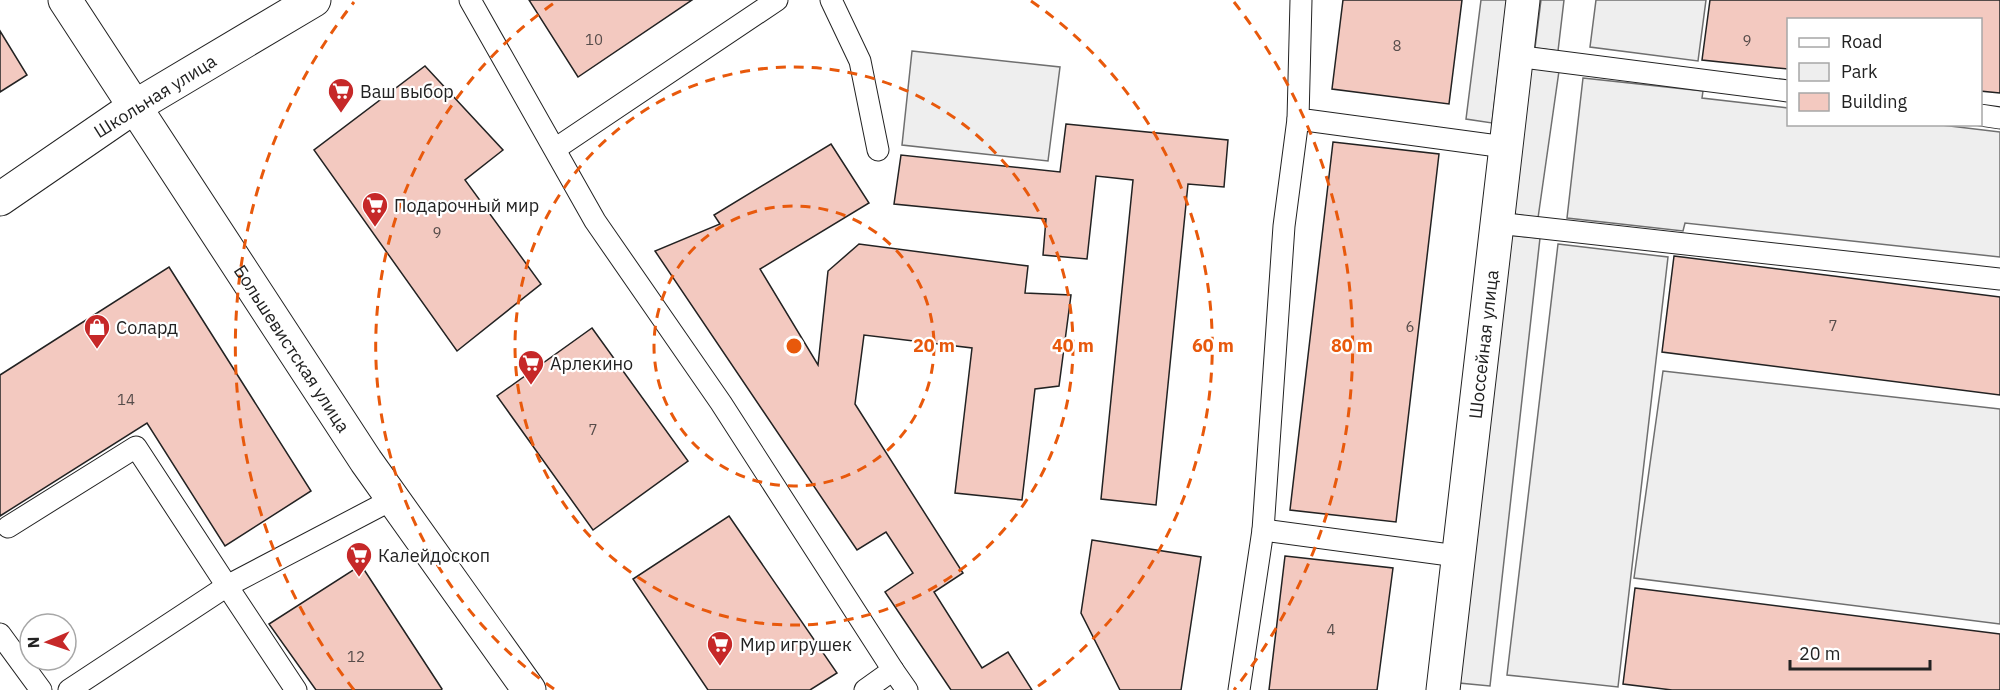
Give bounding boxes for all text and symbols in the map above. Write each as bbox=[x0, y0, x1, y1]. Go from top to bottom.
legend bbox=[1787, 18, 1982, 126]
house number: 10 bbox=[585, 30, 603, 49]
text: Road bbox=[1841, 30, 1882, 53]
house number: 9 bbox=[1742, 31, 1752, 50]
house number: 8 bbox=[1392, 36, 1402, 55]
street label: Школьная улица bbox=[89, 49, 221, 143]
text: Park bbox=[1841, 60, 1878, 83]
supermarket icon: Ваш выбор bbox=[326, 76, 356, 114]
place label: Ваш выбор bbox=[360, 80, 454, 103]
text: Building bbox=[1841, 90, 1908, 113]
supermarket icon: Подарочный мир bbox=[360, 190, 390, 228]
place label: Подарочный мир bbox=[394, 194, 539, 217]
house number: 9 bbox=[432, 223, 442, 242]
street label: Большевистская улица bbox=[229, 260, 356, 437]
street label: Шоссейная улица bbox=[1463, 268, 1503, 420]
shop icon: Солард bbox=[82, 312, 112, 350]
place label: Солард bbox=[116, 316, 178, 339]
house number: 7 bbox=[1828, 316, 1838, 335]
house number: 6 bbox=[1405, 317, 1415, 336]
text: 20 m bbox=[913, 334, 955, 357]
text: 40 m bbox=[1052, 334, 1094, 357]
text: 60 m bbox=[1192, 334, 1234, 357]
text: 80 m bbox=[1331, 334, 1373, 357]
centre of rings bbox=[784, 336, 804, 356]
supermarket icon: Арлекино bbox=[516, 348, 546, 386]
place label: Арлекино bbox=[550, 352, 633, 375]
house number: 14 bbox=[117, 390, 135, 409]
house number: 7 bbox=[588, 420, 598, 439]
supermarket icon: Калейдоскоп bbox=[344, 540, 374, 578]
place label: Калейдоскоп bbox=[378, 544, 490, 567]
north arrow bbox=[18, 612, 78, 672]
house number: 4 bbox=[1326, 620, 1336, 639]
supermarket icon: Мир игрушек bbox=[705, 629, 735, 667]
place label: Мир игрушек bbox=[740, 633, 852, 656]
scale bar bbox=[1790, 633, 1930, 671]
text: N bbox=[23, 636, 43, 649]
text: 20 m bbox=[1799, 642, 1841, 665]
house number: 12 bbox=[347, 647, 365, 666]

